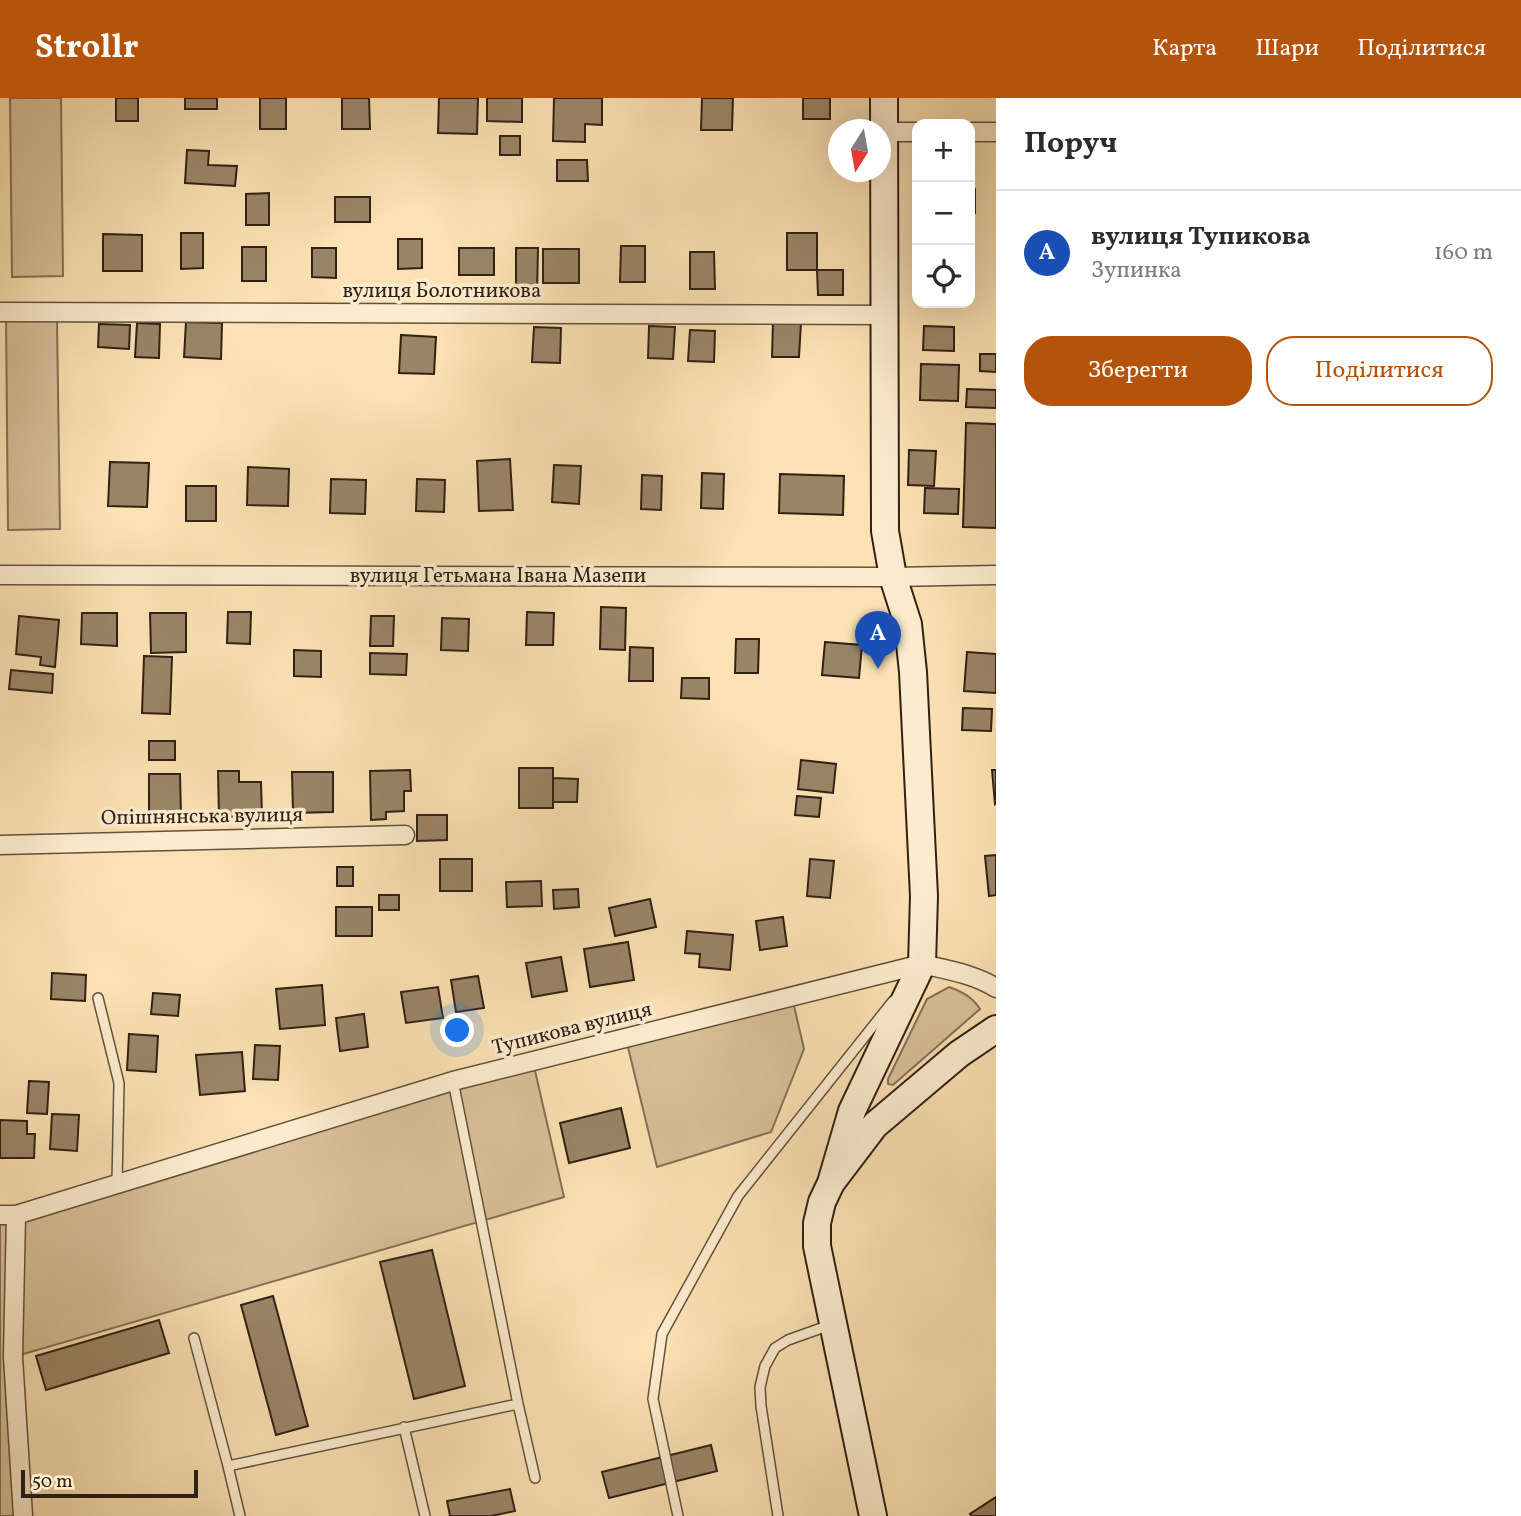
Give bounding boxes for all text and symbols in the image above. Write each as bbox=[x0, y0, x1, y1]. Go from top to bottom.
text: Strollr bbox=[35, 26, 138, 72]
text: Карта bbox=[1152, 32, 1217, 66]
text: Шари bbox=[1255, 32, 1319, 66]
text: Поділитися bbox=[1357, 32, 1486, 66]
north arrow bbox=[828, 119, 891, 182]
map controls bbox=[912, 119, 975, 308]
button: + bbox=[912, 119, 975, 182]
text: Поруч bbox=[1024, 123, 1117, 165]
button: − bbox=[912, 182, 975, 245]
text: вулиця Тупикова bbox=[1091, 219, 1311, 255]
text: A bbox=[1039, 237, 1055, 269]
text: 160 m bbox=[1434, 237, 1493, 269]
button: locate bbox=[912, 245, 975, 308]
text: Зупинка bbox=[1091, 255, 1182, 287]
street label: вулиця Болотникова bbox=[343, 277, 541, 306]
button: Зберегти bbox=[1024, 336, 1252, 406]
button: Поділитися bbox=[1266, 336, 1493, 406]
street label: вулиця Гетьмана Івана Мазепи bbox=[350, 562, 646, 591]
pin: A bbox=[855, 611, 901, 669]
street label: Опішнянська вулиця bbox=[101, 801, 303, 833]
street label: Тупикова вулиця bbox=[489, 995, 655, 1063]
your location bbox=[440, 1013, 474, 1047]
scale bar bbox=[21, 1467, 198, 1499]
text: 50 m bbox=[32, 1469, 73, 1495]

